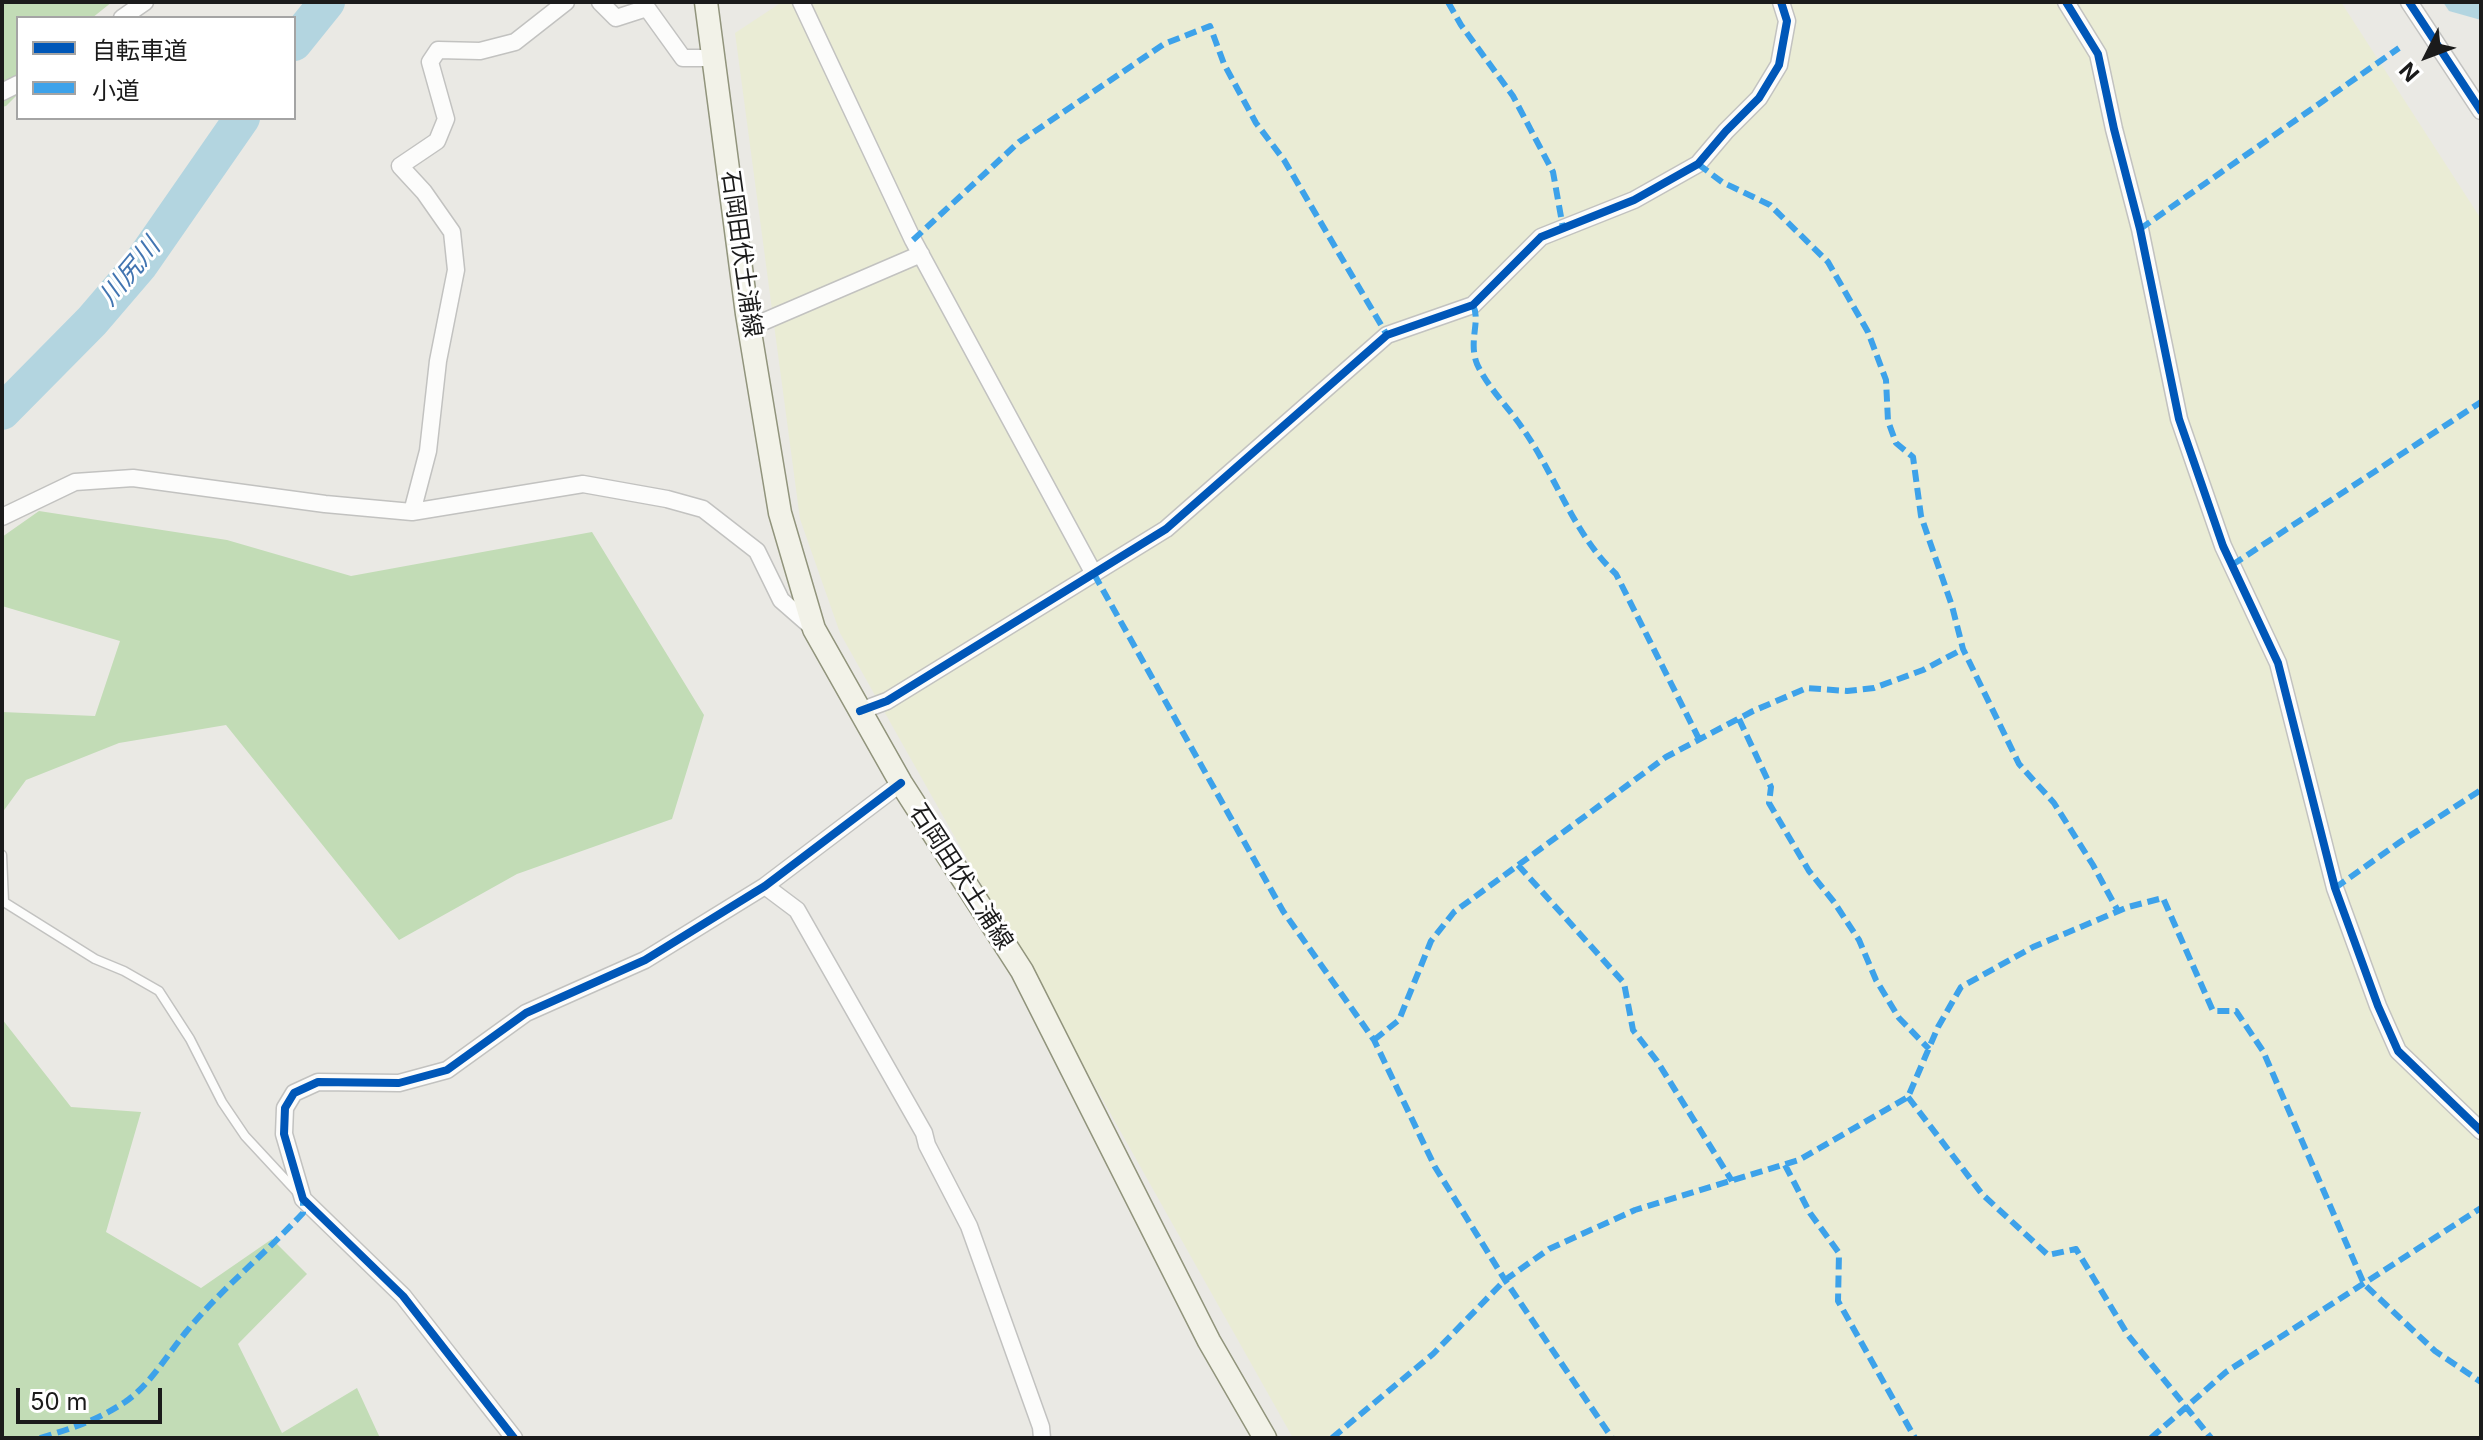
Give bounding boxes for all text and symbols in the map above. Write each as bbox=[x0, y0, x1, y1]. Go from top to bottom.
legend bbox=[16, 16, 296, 120]
north arrow bbox=[2387, 16, 2467, 96]
text: 自転車道 bbox=[92, 36, 188, 65]
text: N bbox=[2394, 57, 2424, 87]
text: 小道 bbox=[92, 76, 140, 105]
street label: 石岡田伏土浦線 bbox=[715, 169, 767, 339]
water label: 川尻川 bbox=[93, 232, 167, 312]
street label: 石岡田伏土浦線 bbox=[903, 799, 1019, 955]
scale bar bbox=[20, 1372, 166, 1422]
text: 50 m bbox=[30, 1387, 88, 1416]

